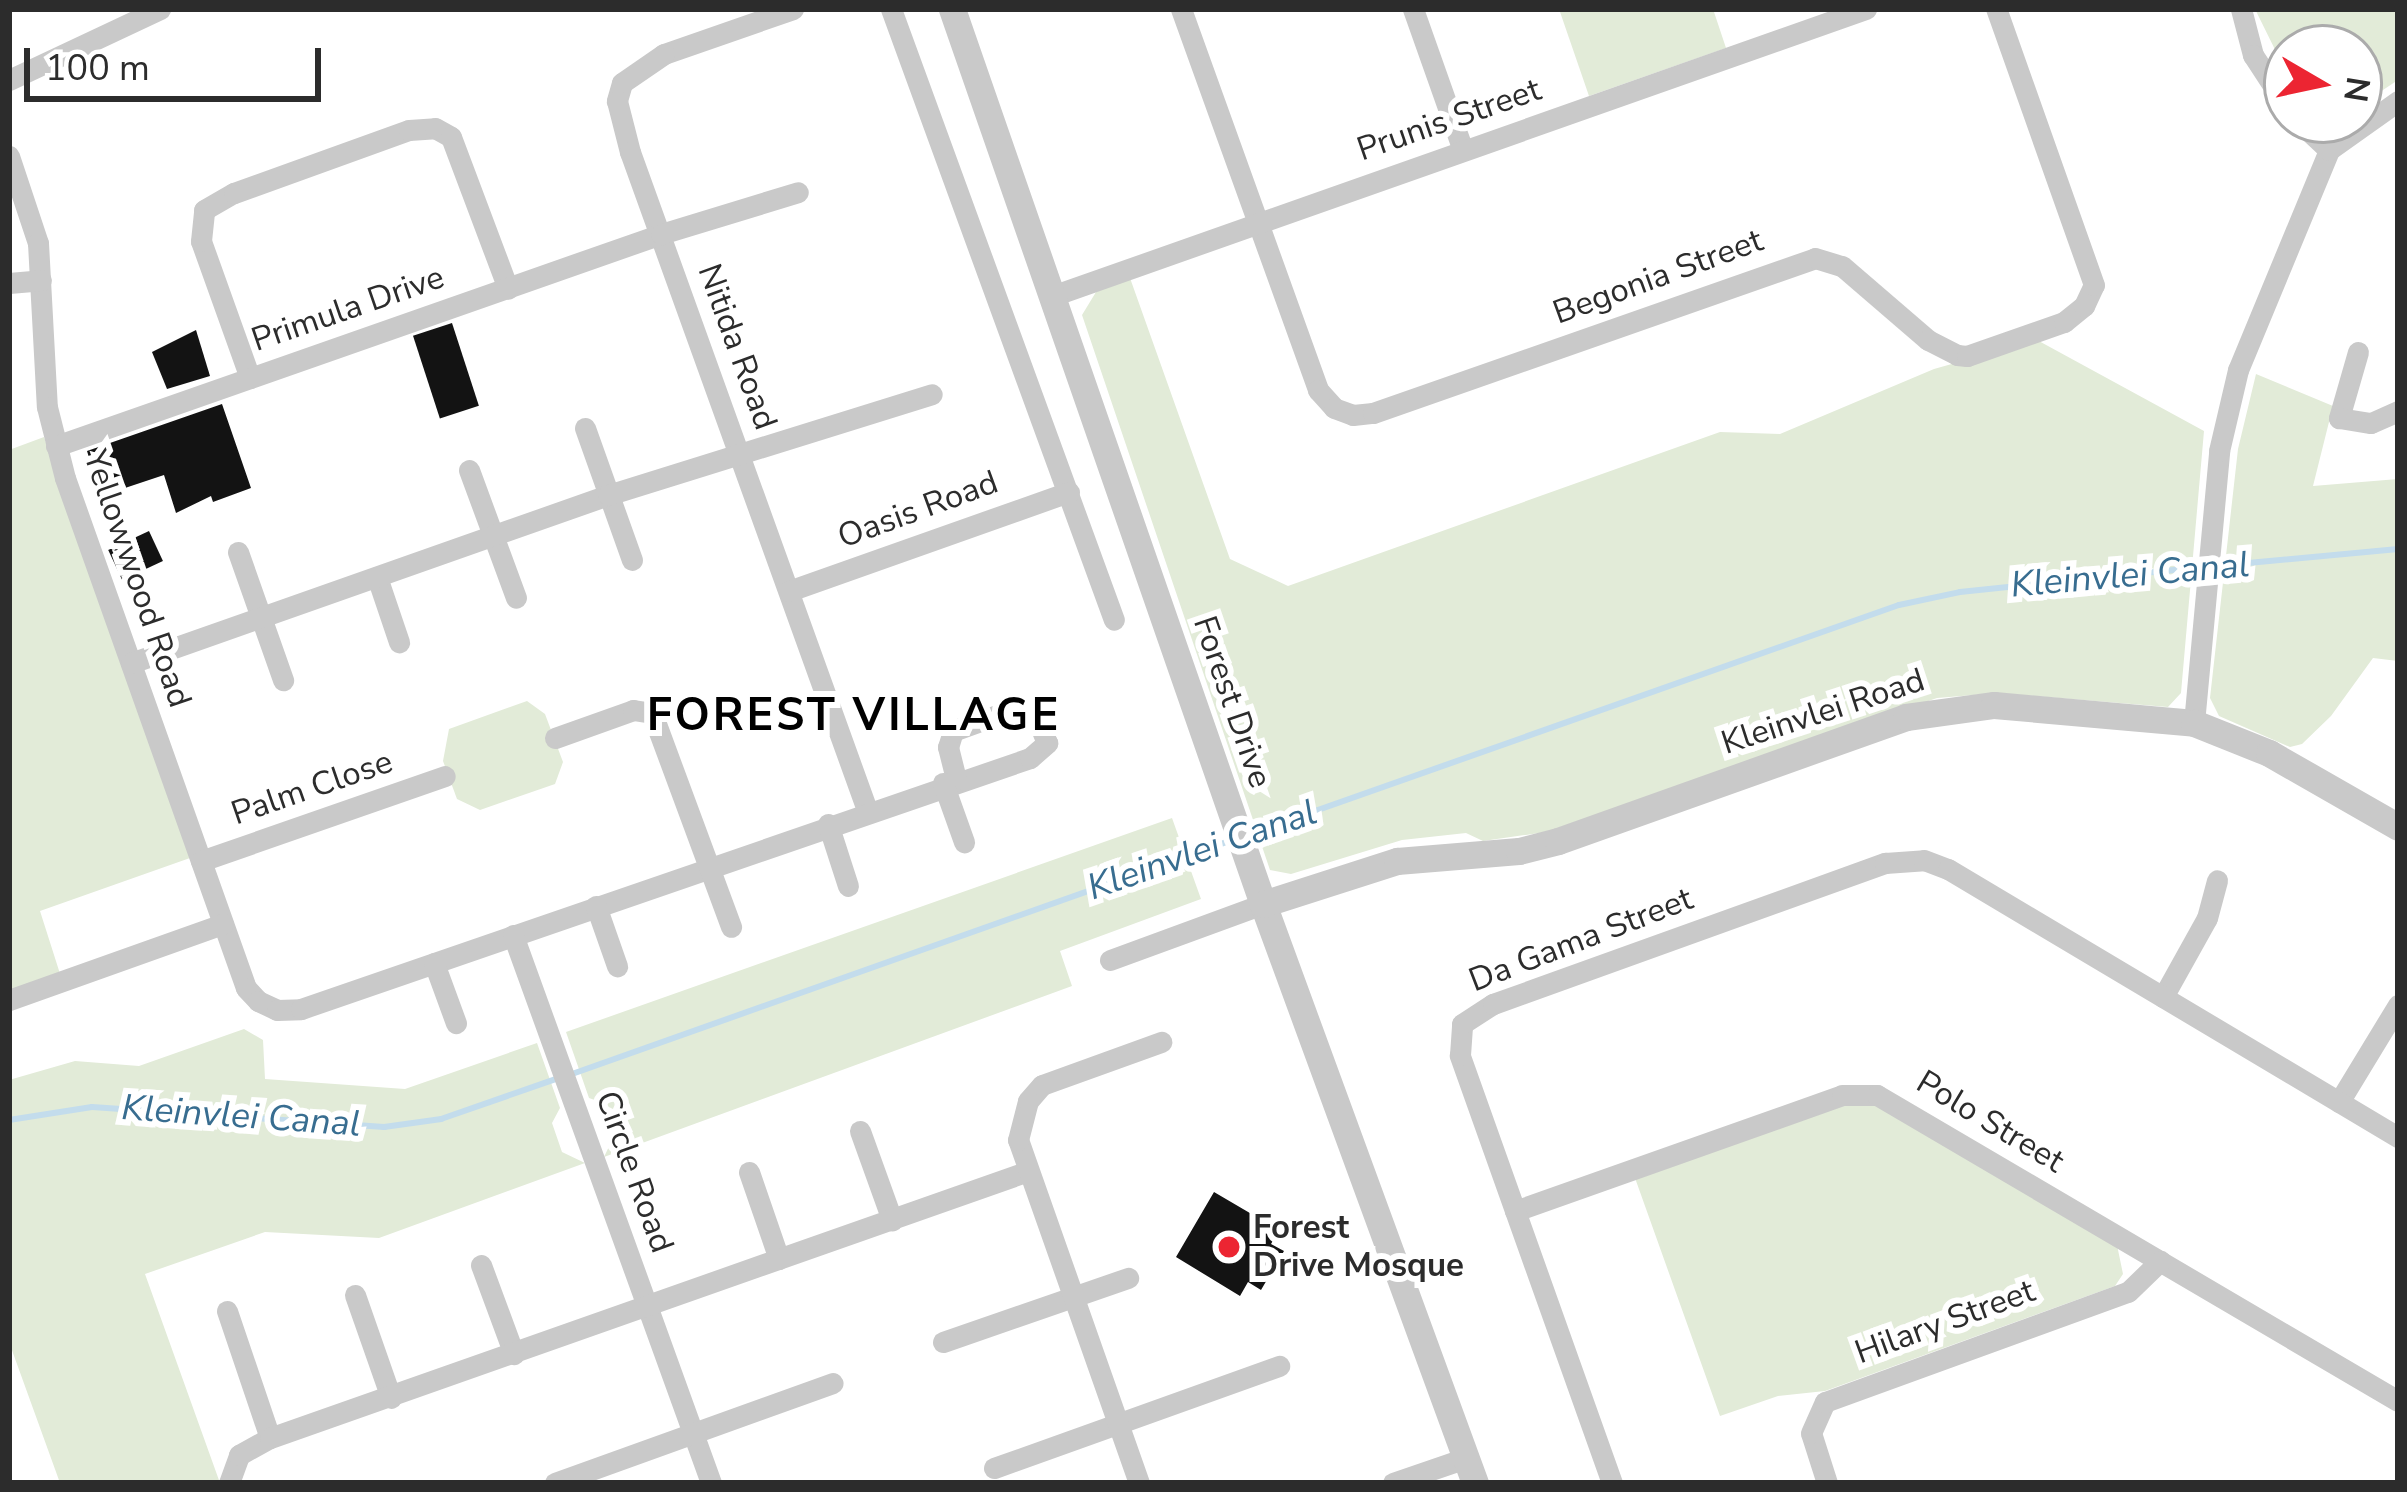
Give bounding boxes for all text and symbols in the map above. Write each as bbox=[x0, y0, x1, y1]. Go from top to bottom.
scale bar bbox=[30, 24, 327, 98]
north arrow bbox=[2263, 24, 2383, 144]
text: 100 m bbox=[45, 44, 150, 93]
street label: Prunis Street bbox=[1352, 70, 1546, 170]
text: N bbox=[2332, 74, 2380, 105]
street label: Begonia Street bbox=[1548, 221, 1768, 333]
street label: Primula Drive bbox=[247, 258, 449, 360]
street label: Nitida Road bbox=[689, 259, 785, 435]
street label: Yellowwood Road bbox=[74, 445, 200, 713]
street label: Oasis Road bbox=[833, 463, 1003, 557]
water label: Kleinvlei Canal bbox=[2009, 543, 2251, 607]
street label: Forest Drive bbox=[1184, 611, 1280, 793]
street label: Kleinvlei Road bbox=[1717, 661, 1929, 763]
district label: FOREST VILLAGE bbox=[647, 689, 1061, 743]
street label: Palm Close bbox=[226, 742, 398, 834]
water label: Kleinvlei Canal bbox=[1082, 791, 1322, 909]
street label: Da Gama Street bbox=[1464, 879, 1698, 1001]
street label: Polo Street bbox=[1909, 1063, 2071, 1181]
water label: Kleinvlei Canal bbox=[120, 1086, 362, 1146]
street label: Circle Road bbox=[586, 1086, 682, 1258]
place label: Forest Drive Mosque bbox=[1253, 1208, 1464, 1286]
marker: Forest Drive Mosque bbox=[1216, 1234, 1242, 1260]
street label: Hilary Street bbox=[1850, 1271, 2040, 1373]

